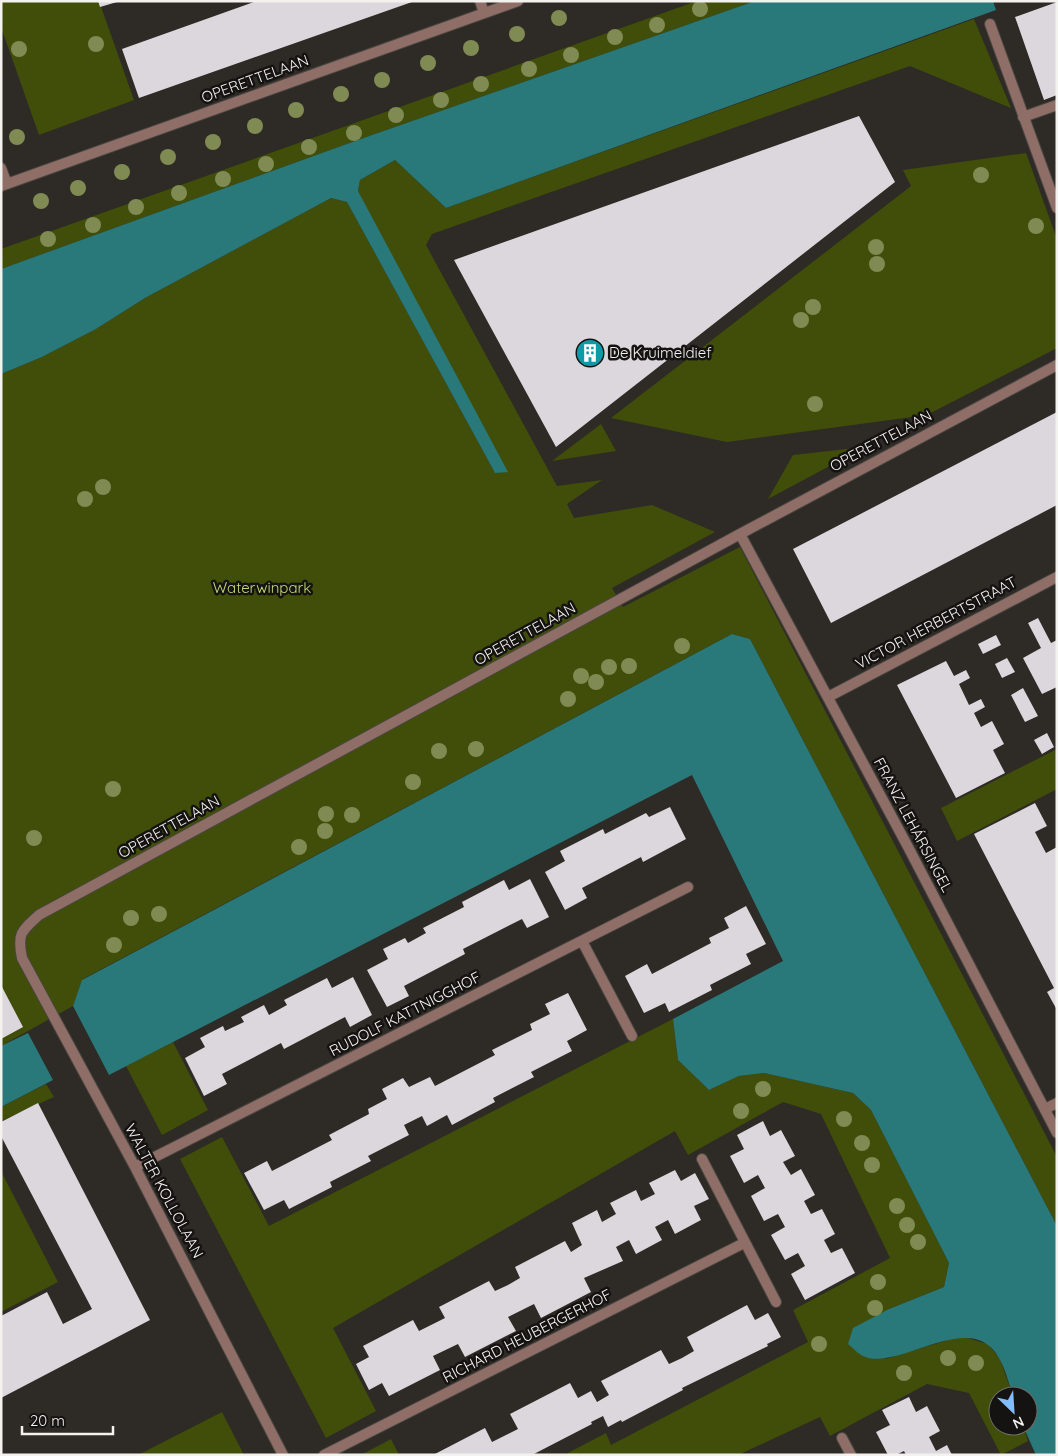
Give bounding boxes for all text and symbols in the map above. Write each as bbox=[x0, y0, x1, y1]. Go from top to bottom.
street label: OPERETTELAAN bbox=[199, 50, 311, 107]
building icon: De Kruimeldief bbox=[575, 338, 605, 368]
place label: De Kruimeldief bbox=[609, 343, 712, 362]
street label: OPERETTELAAN bbox=[826, 406, 935, 475]
street label: VICTOR HERBERTSTRAAT bbox=[852, 572, 1020, 673]
park label: Waterwinpark bbox=[213, 578, 311, 597]
street label: OPERETTELAAN bbox=[471, 598, 579, 669]
street label: FRANZ LEHÁRSINGEL bbox=[870, 754, 957, 895]
street label: OPERETTELAAN bbox=[115, 791, 223, 862]
street label: RUDOLF KATTNIGGHOF bbox=[326, 967, 484, 1060]
street label: WALTER KOLLOLAAN bbox=[121, 1120, 208, 1261]
street label: RICHARD HEUBERGERHOF bbox=[439, 1285, 614, 1386]
north arrow bbox=[988, 1386, 1038, 1436]
scale bar bbox=[22, 1404, 114, 1436]
text: 20 m bbox=[30, 1411, 65, 1430]
text: N bbox=[1010, 1412, 1027, 1433]

